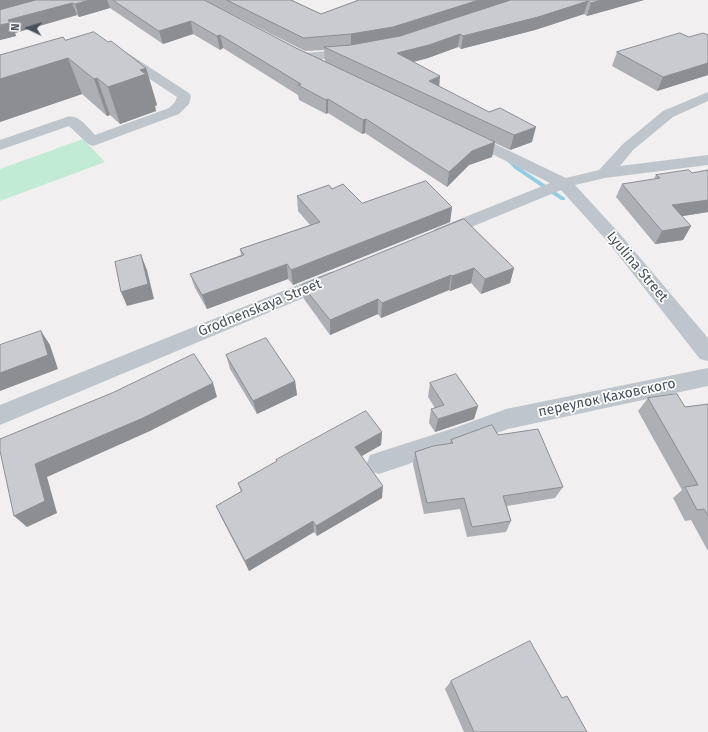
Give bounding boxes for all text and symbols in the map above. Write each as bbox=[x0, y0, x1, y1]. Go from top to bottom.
north arrow bbox=[8, 8, 48, 48]
text: N bbox=[9, 23, 22, 31]
street label: Lyulina Street bbox=[603, 228, 671, 306]
street label: Grodnenskaya Street bbox=[196, 276, 324, 340]
street label: переулок Каховского bbox=[537, 375, 677, 421]

